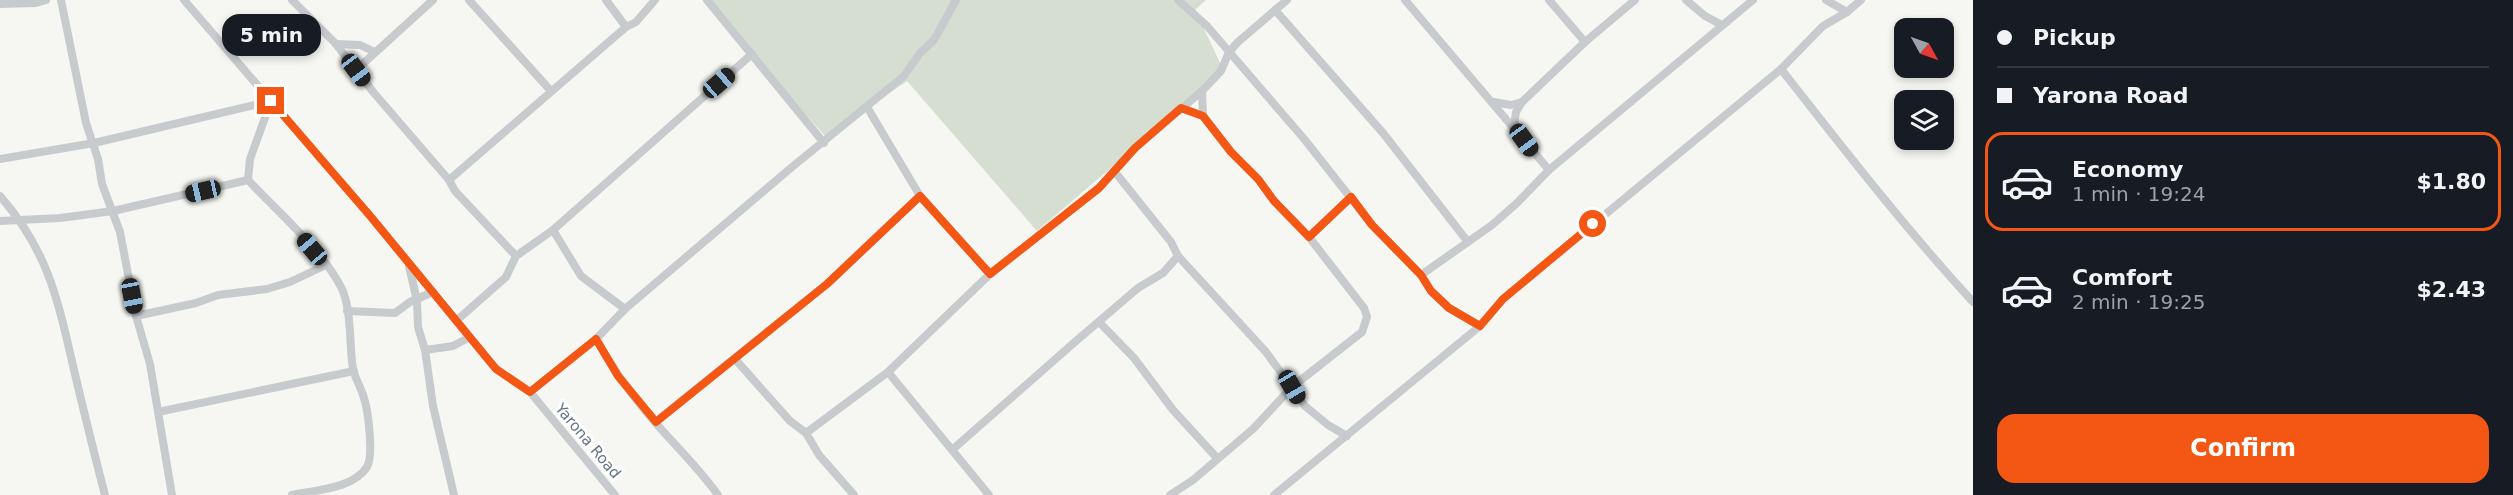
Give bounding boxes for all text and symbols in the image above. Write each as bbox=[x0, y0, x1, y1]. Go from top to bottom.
callout: 5 min bbox=[222, 14, 320, 56]
north arrow bbox=[1894, 18, 1954, 78]
map controls bbox=[1894, 18, 1954, 150]
text: 5 min bbox=[240, 23, 303, 47]
text: Pickup bbox=[2033, 25, 2116, 50]
car bbox=[338, 50, 374, 90]
car bbox=[700, 64, 738, 102]
text: Yarona Road bbox=[2033, 83, 2189, 108]
route end bbox=[257, 87, 284, 114]
button: layers bbox=[1894, 90, 1954, 150]
car bbox=[1506, 120, 1542, 160]
icon: car bbox=[2000, 155, 2054, 209]
text: Economy bbox=[2072, 157, 2183, 182]
text: $1.80 bbox=[2416, 169, 2486, 194]
car bbox=[183, 178, 223, 204]
text: 1 min · 19:24 bbox=[2072, 182, 2206, 206]
route start bbox=[1579, 210, 1606, 237]
car bbox=[294, 229, 330, 269]
icon: car bbox=[2000, 263, 2054, 317]
text: Comfort bbox=[2072, 265, 2172, 290]
car bbox=[120, 277, 144, 315]
text: $2.43 bbox=[2416, 277, 2486, 302]
text: 2 min · 19:25 bbox=[2072, 290, 2206, 314]
car bbox=[1275, 367, 1309, 407]
street label: Yarona Road bbox=[551, 399, 625, 482]
button: Confirm bbox=[1997, 414, 2489, 483]

